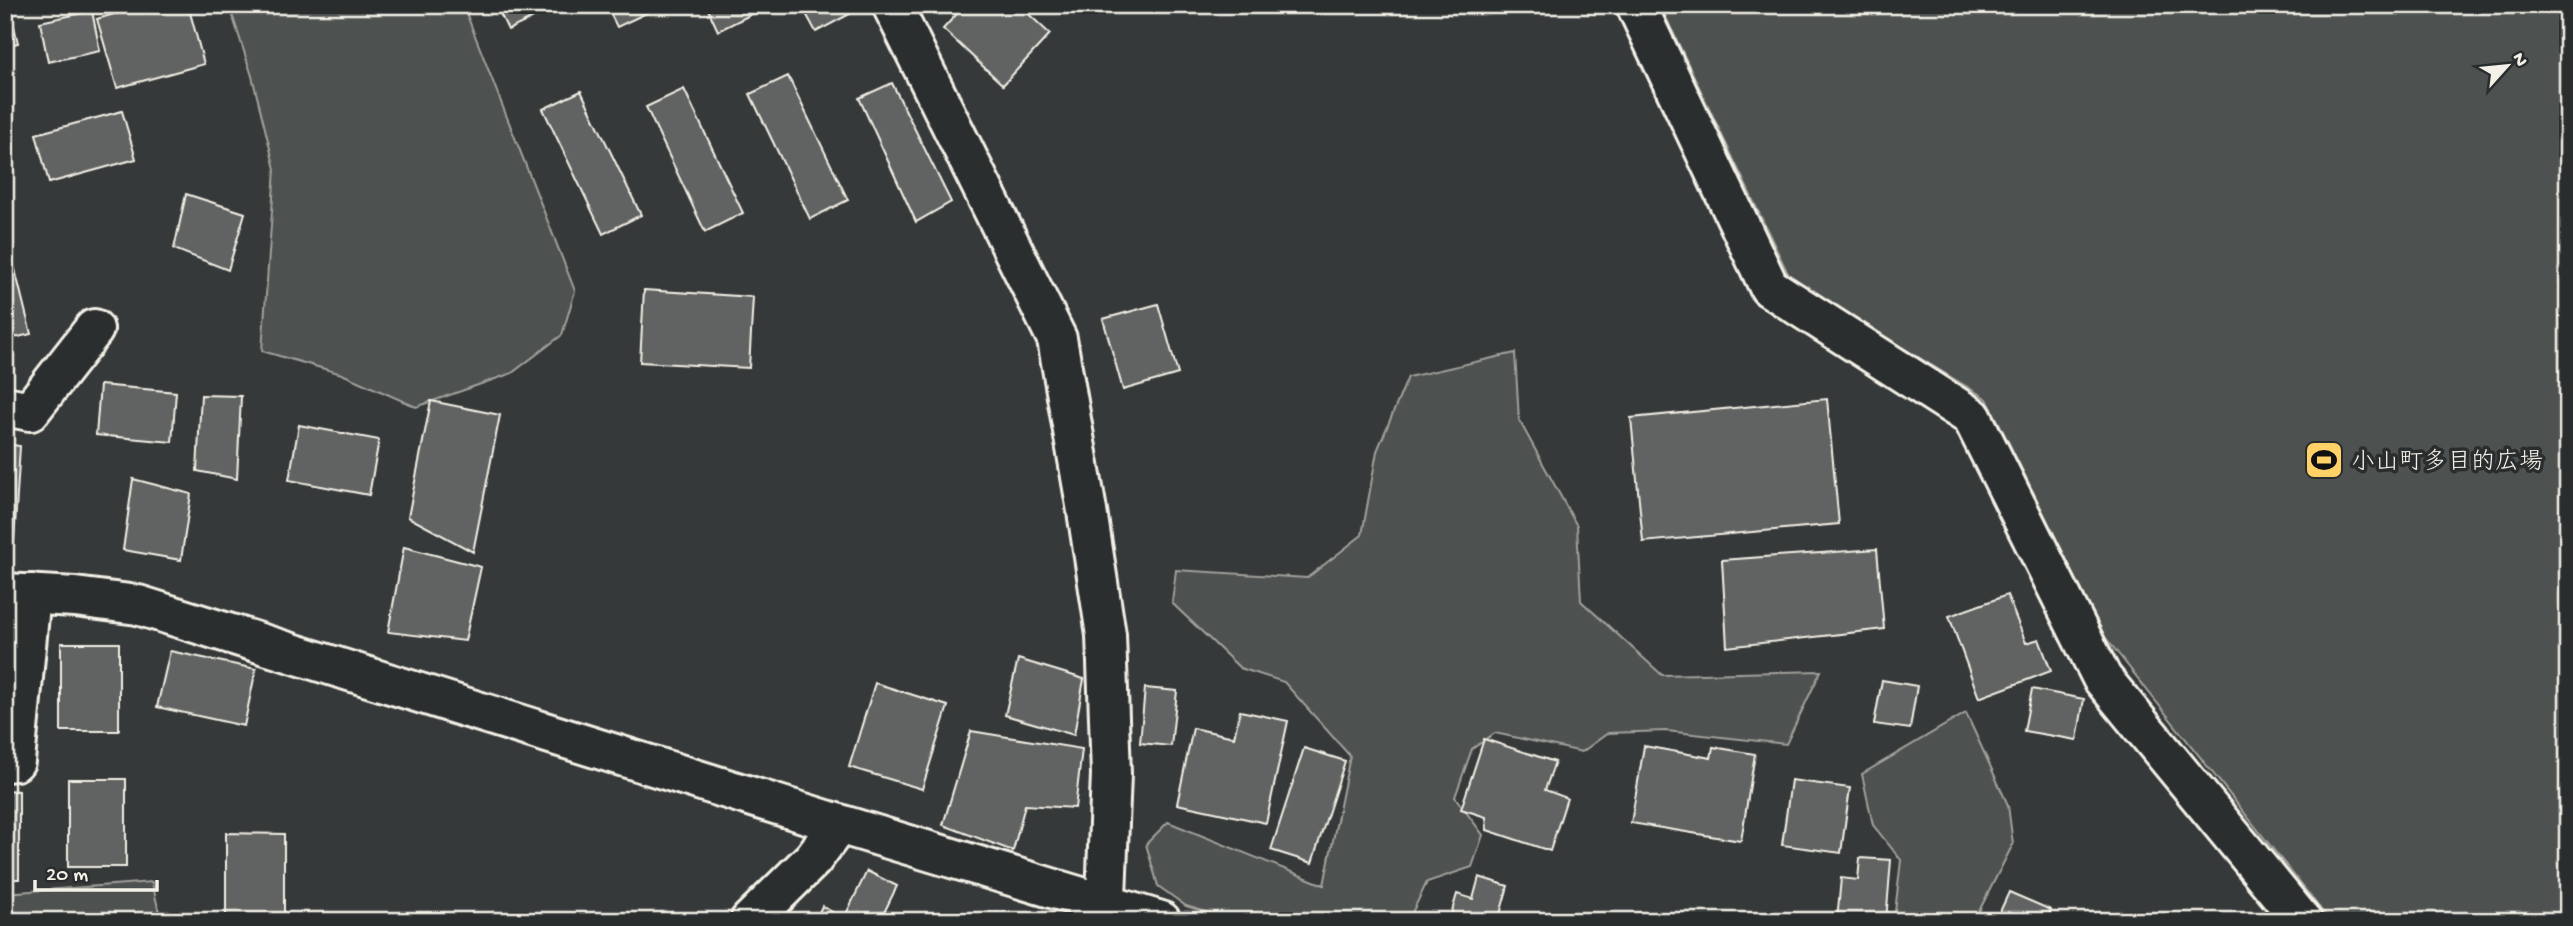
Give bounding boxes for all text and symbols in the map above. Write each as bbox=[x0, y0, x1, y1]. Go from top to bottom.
north arrow bbox=[2472, 32, 2542, 102]
text: N bbox=[2506, 49, 2532, 71]
sports icon: 小山町多目的広場 bbox=[2303, 439, 2345, 481]
place label: 小山町多目的広場 bbox=[2351, 448, 2543, 478]
scale bar bbox=[35, 849, 158, 893]
text: 20 m bbox=[46, 864, 88, 889]

